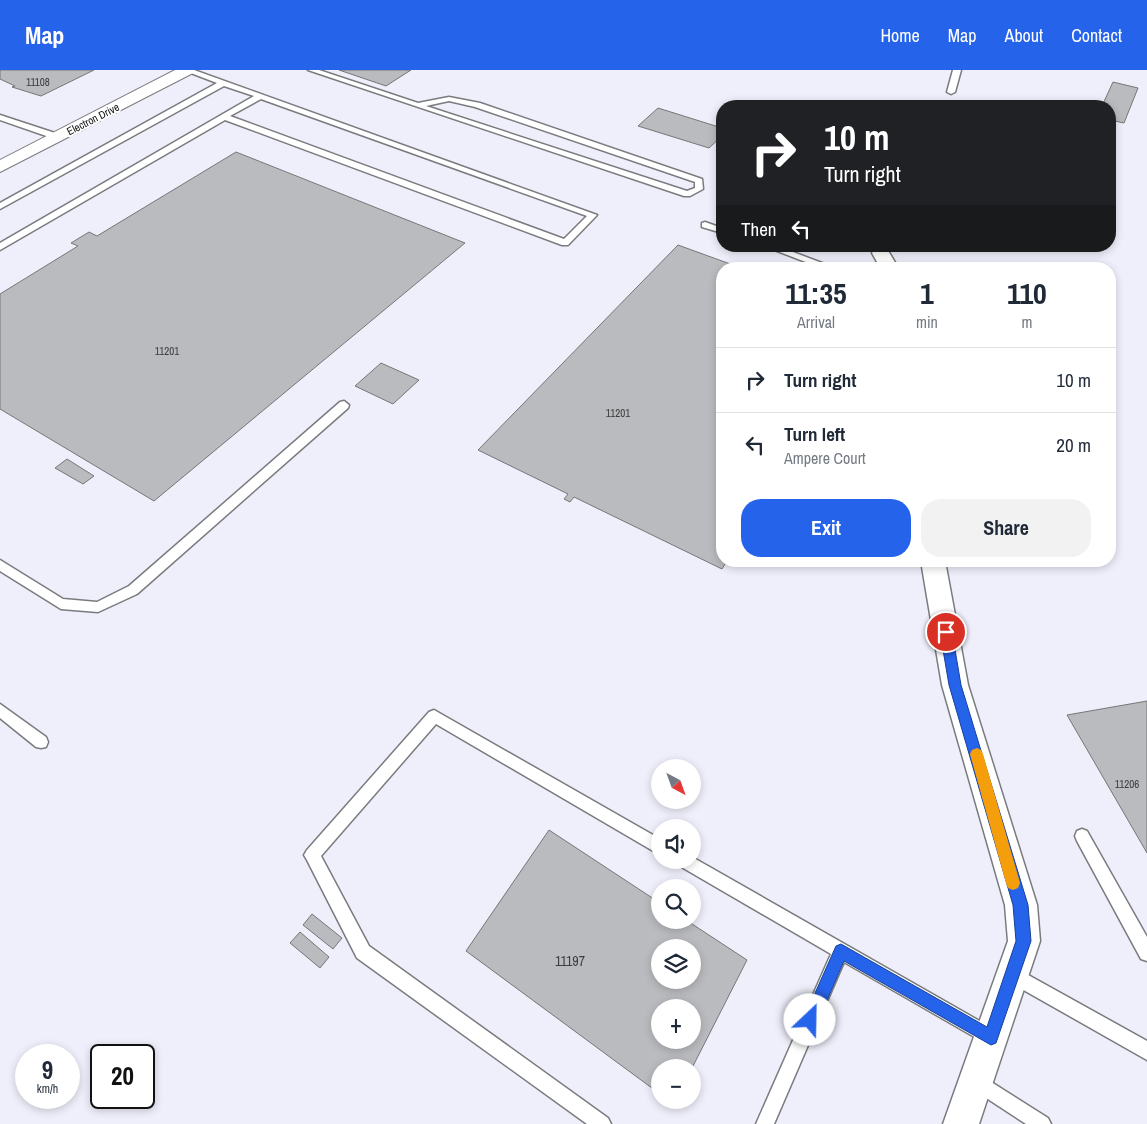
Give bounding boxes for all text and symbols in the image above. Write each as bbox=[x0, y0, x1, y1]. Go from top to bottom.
text: Map bbox=[25, 19, 64, 51]
text: Home bbox=[880, 23, 920, 48]
text: Map bbox=[948, 23, 977, 48]
text: About bbox=[1005, 23, 1043, 48]
text: Contact bbox=[1071, 23, 1122, 48]
house number: 11108 bbox=[26, 75, 50, 89]
street label: Electron Drive bbox=[64, 100, 122, 138]
text: 10 m bbox=[824, 114, 889, 161]
icon: right bbox=[741, 120, 806, 185]
text: Turn right bbox=[824, 159, 901, 189]
icon: left bbox=[787, 215, 815, 243]
text: Then bbox=[741, 216, 777, 242]
text: 11:35 bbox=[785, 273, 847, 313]
text: 1 bbox=[920, 273, 934, 313]
text: 110 bbox=[1007, 273, 1047, 313]
text: Arrival bbox=[797, 311, 835, 333]
text: min bbox=[916, 311, 938, 333]
text: m bbox=[1021, 311, 1032, 333]
house number: 11201 bbox=[155, 344, 179, 358]
icon: right bbox=[741, 366, 769, 394]
text: Turn right bbox=[784, 367, 856, 393]
text: 10 m bbox=[1056, 367, 1091, 393]
house number: 11201 bbox=[606, 406, 630, 420]
text: Turn left bbox=[784, 421, 845, 447]
icon: left bbox=[741, 431, 769, 459]
text: 20 m bbox=[1056, 432, 1091, 458]
text: Ampere Court bbox=[784, 447, 866, 469]
button: Exit bbox=[741, 499, 911, 557]
button: Share bbox=[921, 499, 1091, 557]
pin bbox=[925, 611, 967, 653]
icon: arrive bbox=[932, 618, 960, 646]
north arrow bbox=[651, 759, 701, 809]
map controls bbox=[651, 759, 701, 1109]
house number: 11206 bbox=[1115, 777, 1139, 791]
button: sound bbox=[651, 819, 701, 869]
button: search bbox=[651, 879, 701, 929]
button: layers bbox=[651, 939, 701, 989]
house number: 11197 bbox=[555, 952, 585, 970]
position arrow bbox=[783, 993, 835, 1045]
button: + bbox=[651, 999, 701, 1049]
speed limit sign: 20 bbox=[90, 1044, 155, 1109]
text: 9 bbox=[42, 1053, 53, 1087]
button: − bbox=[651, 1059, 701, 1109]
text: km/h bbox=[37, 1081, 58, 1097]

